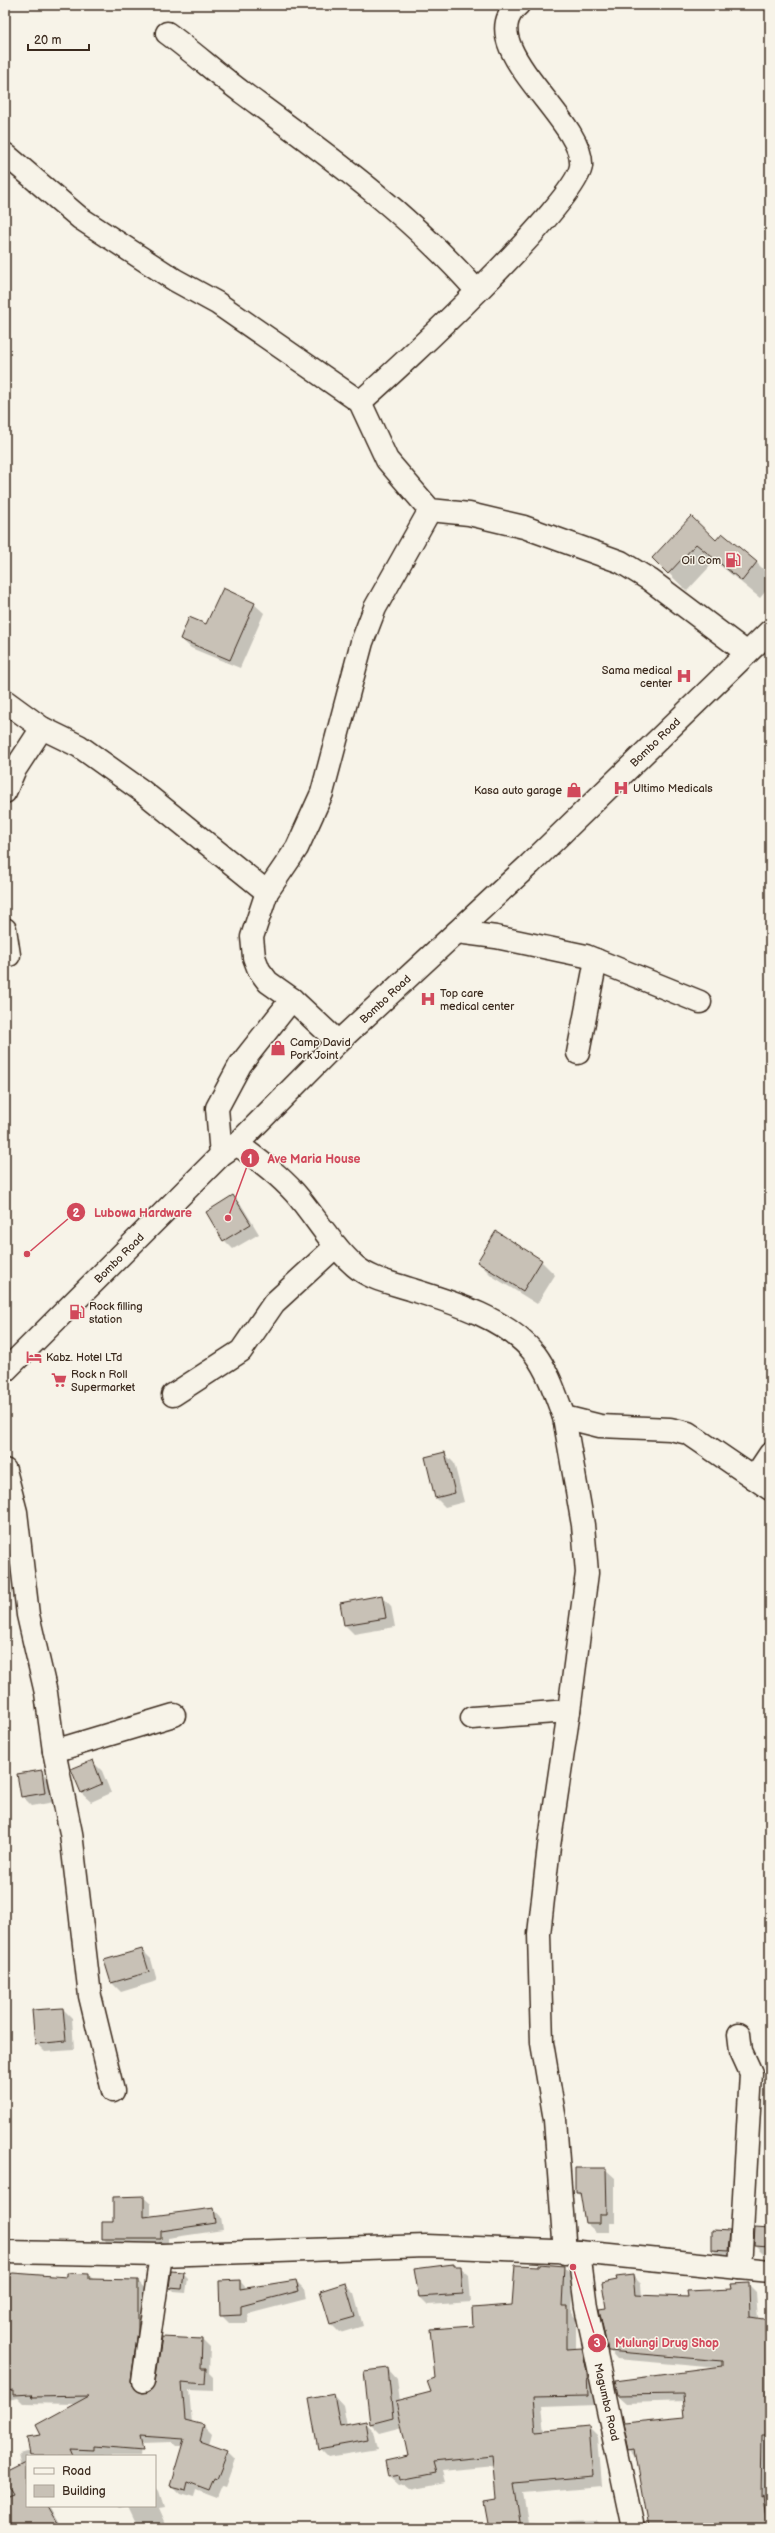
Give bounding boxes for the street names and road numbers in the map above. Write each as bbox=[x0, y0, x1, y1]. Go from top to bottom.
street label: Bombo Road bbox=[627, 715, 683, 770]
street label: Bombo Road bbox=[357, 972, 414, 1026]
street label: Bombo Road bbox=[92, 1231, 147, 1286]
street label: Magumba Road bbox=[591, 2362, 622, 2442]

